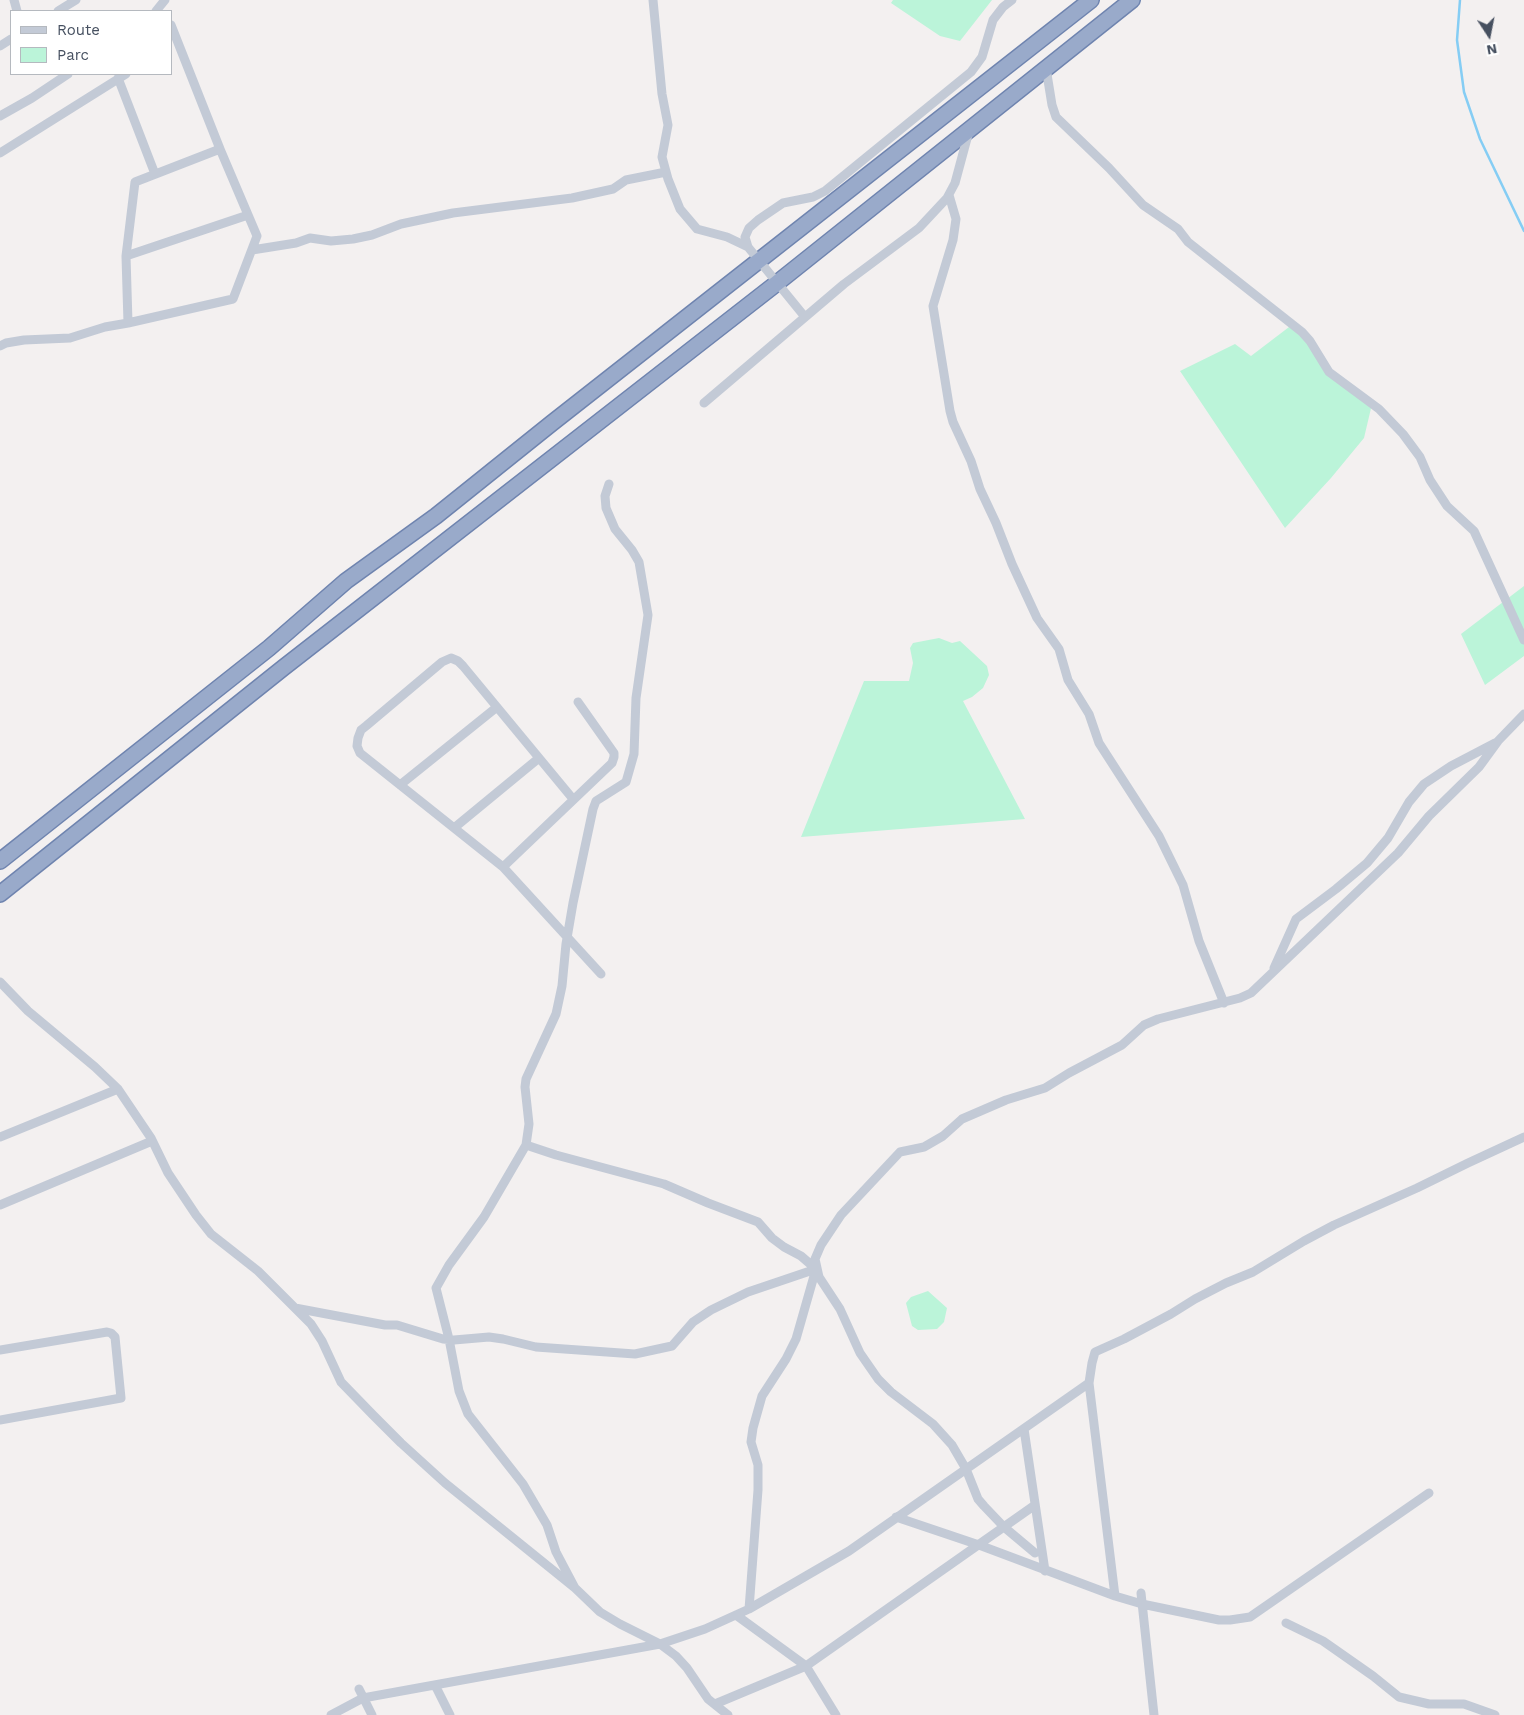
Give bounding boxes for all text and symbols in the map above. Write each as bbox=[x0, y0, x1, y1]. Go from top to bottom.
legend bbox=[10, 10, 172, 75]
north arrow bbox=[1464, 10, 1514, 60]
text: Route bbox=[57, 21, 100, 39]
text: N bbox=[1485, 41, 1498, 59]
text: Parc bbox=[57, 46, 89, 64]

